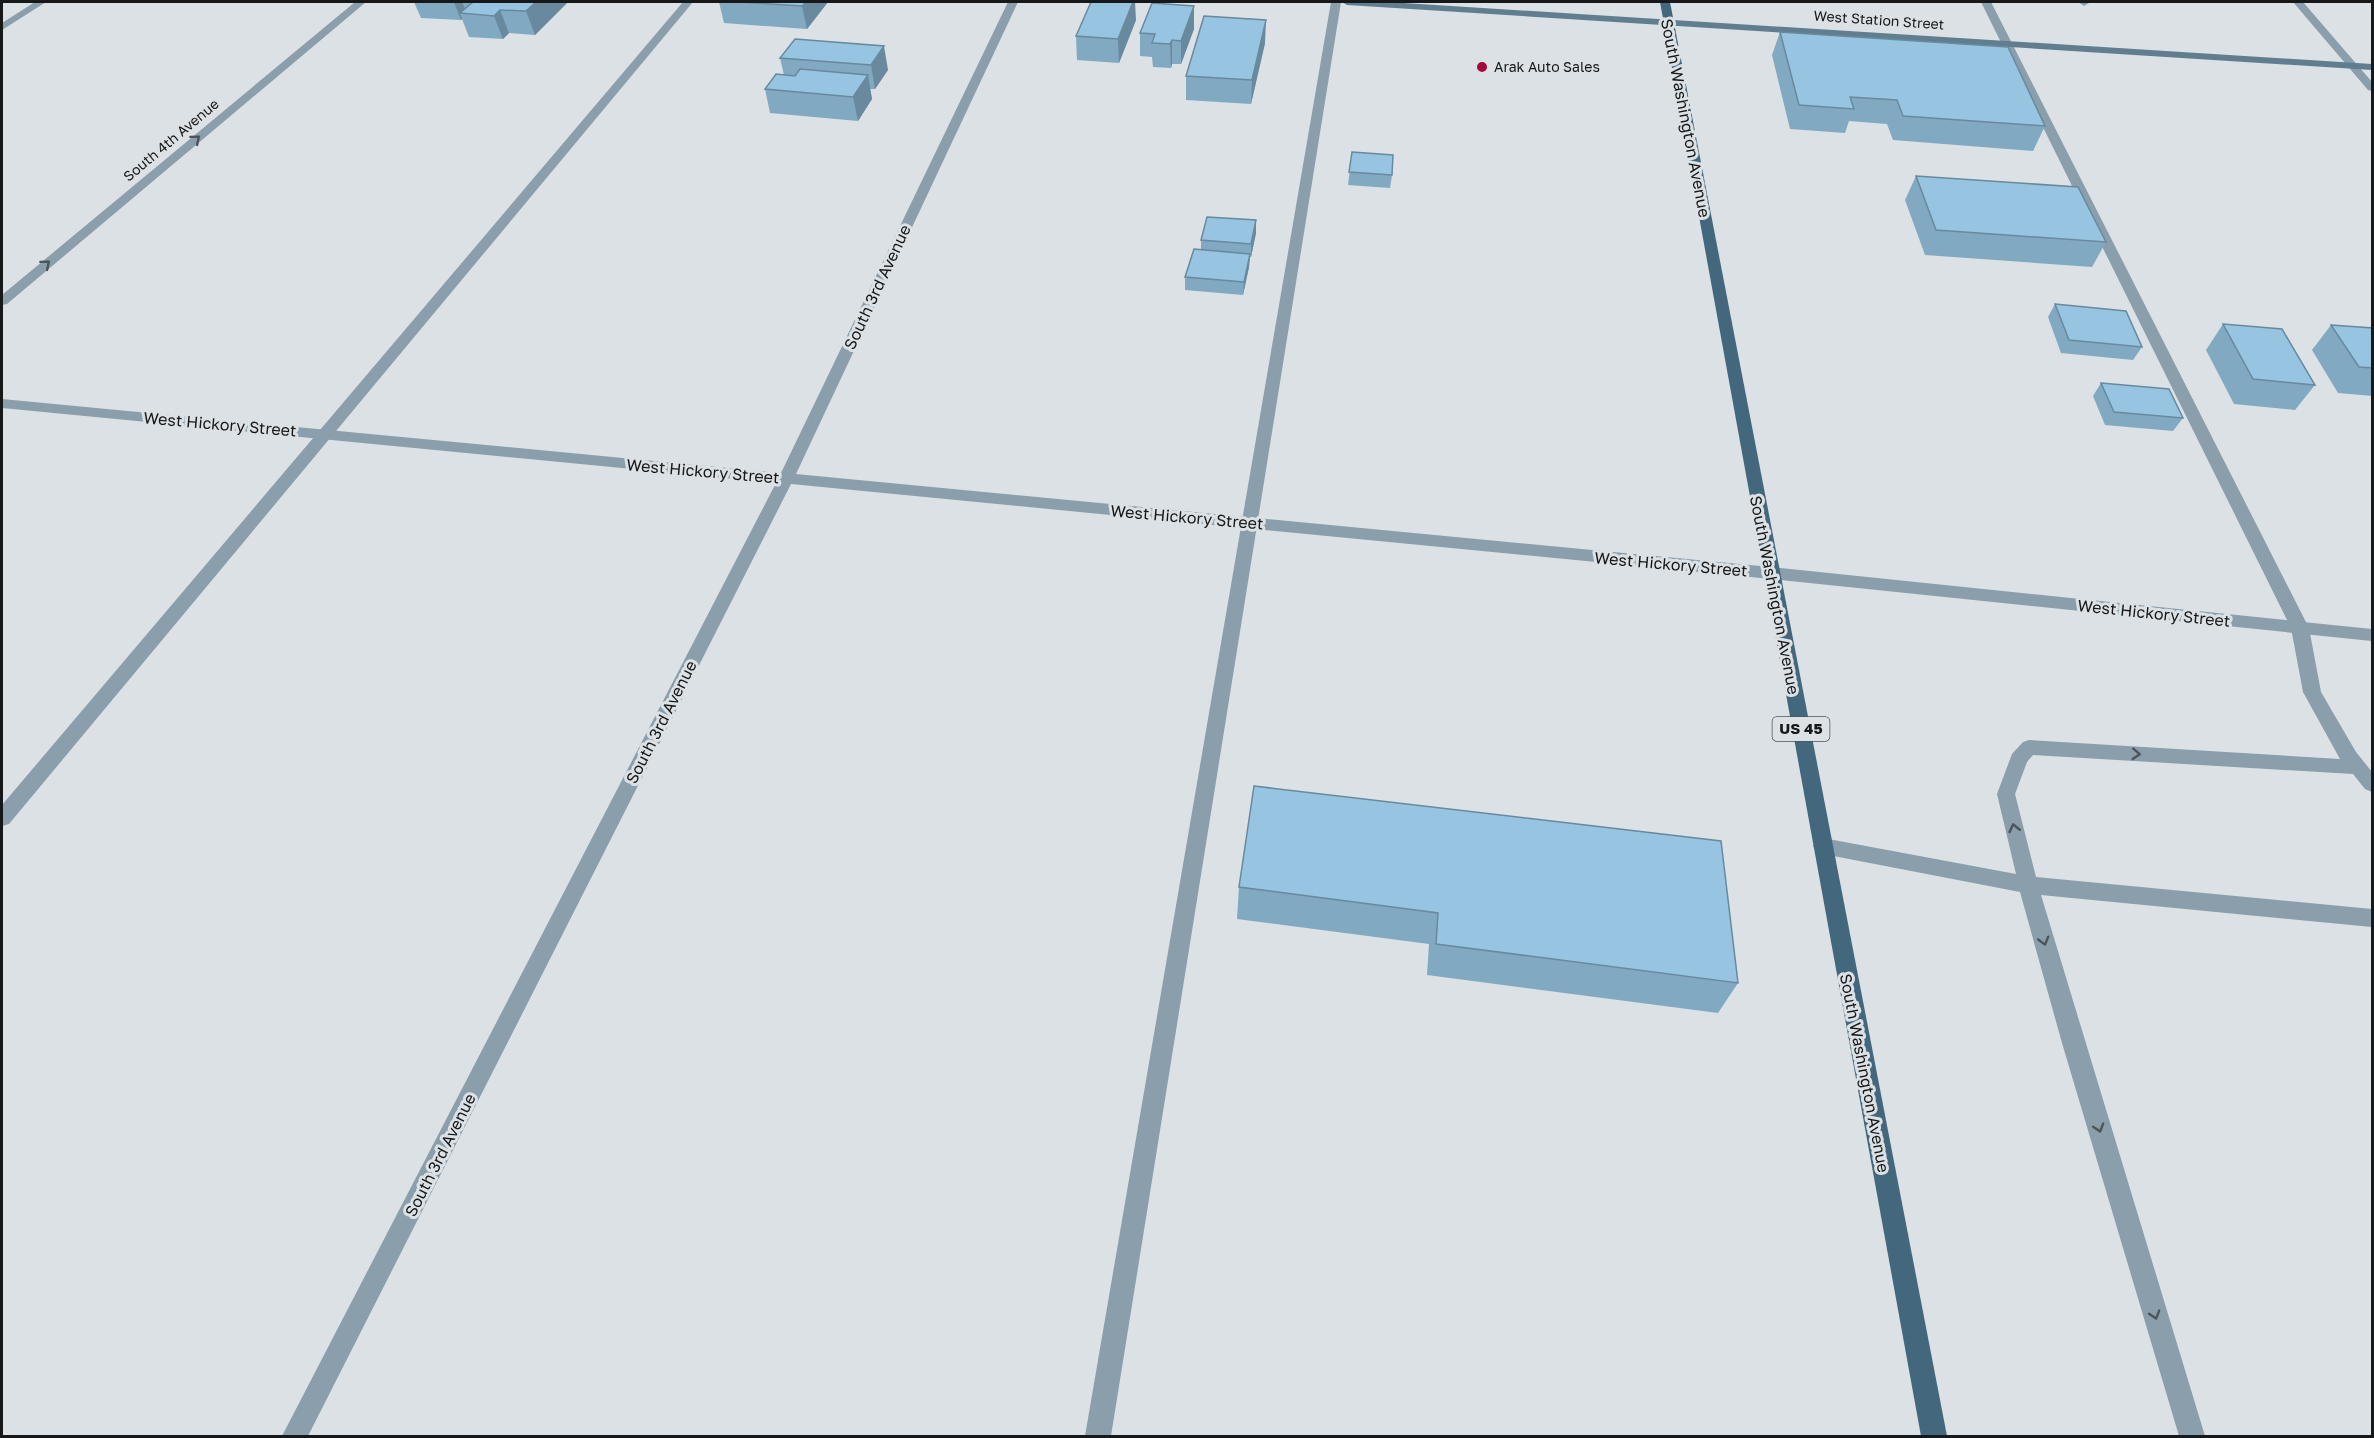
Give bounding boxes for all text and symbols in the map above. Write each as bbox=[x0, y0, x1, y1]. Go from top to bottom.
street label: West Station Street bbox=[1813, 6, 1945, 33]
street label: South Washington Avenue bbox=[1657, 17, 1715, 219]
place label: Arak Auto Sales bbox=[1494, 58, 1600, 75]
marker: Arak Auto Sales bbox=[1475, 60, 1489, 74]
street label: South 4th Avenue bbox=[120, 95, 222, 184]
one-way arrow bbox=[189, 135, 200, 146]
street label: South 3rd Avenue bbox=[839, 221, 915, 353]
one-way arrow bbox=[39, 260, 50, 271]
street label: West Hickory Street bbox=[143, 407, 297, 441]
street label: West Hickory Street bbox=[626, 454, 780, 488]
street label: South Washington Avenue bbox=[1746, 494, 1804, 696]
street label: West Hickory Street bbox=[1110, 500, 1264, 534]
street label: West Hickory Street bbox=[1594, 547, 1748, 581]
street label: West Hickory Street bbox=[2077, 595, 2231, 631]
street label: South 3rd Avenue bbox=[621, 657, 701, 787]
road number: US 45 bbox=[1772, 717, 1830, 741]
one-way arrow bbox=[2132, 747, 2141, 760]
one-way arrow bbox=[2009, 823, 2022, 833]
one-way arrow bbox=[2037, 935, 2049, 946]
street label: South Washington Avenue bbox=[1836, 972, 1894, 1174]
street label: South 3rd Avenue bbox=[400, 1090, 480, 1220]
one-way arrow bbox=[2092, 1122, 2104, 1133]
one-way arrow bbox=[2148, 1309, 2160, 1320]

